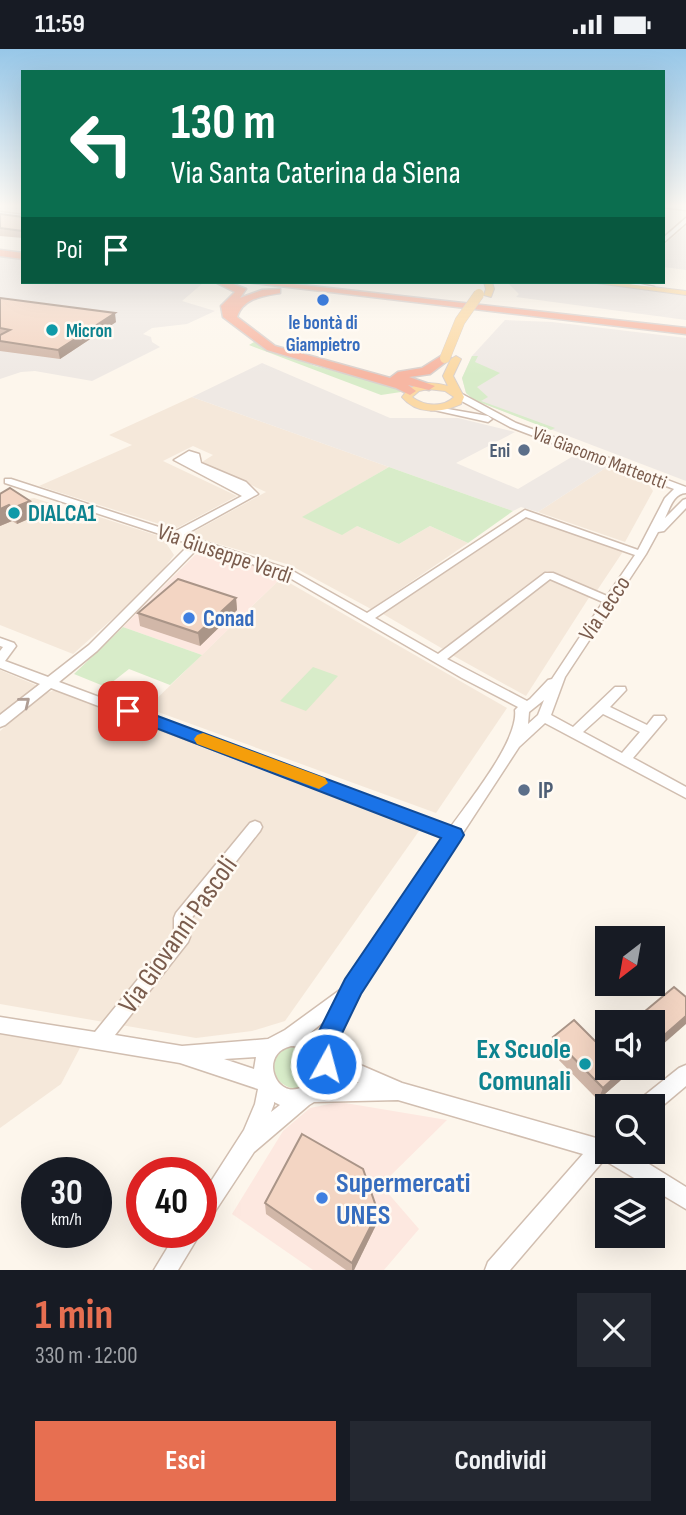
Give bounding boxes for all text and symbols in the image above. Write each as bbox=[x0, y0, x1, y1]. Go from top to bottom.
text: 11:59 bbox=[35, 9, 85, 40]
text: 130 m bbox=[171, 94, 276, 153]
icon: left bbox=[56, 98, 147, 189]
text: Via Santa Caterina da Siena bbox=[171, 154, 461, 193]
icon: arrive bbox=[97, 231, 135, 269]
text: Poi bbox=[56, 235, 83, 266]
marker: le bontà di Giampietro bbox=[315, 292, 331, 308]
place label: le bontà di Giampietro bbox=[286, 312, 360, 357]
place label: Micron bbox=[66, 320, 112, 343]
marker: Micron bbox=[44, 322, 60, 338]
street label: Via Giacomo Matteotti bbox=[529, 422, 670, 495]
place label: Eni bbox=[489, 440, 510, 463]
marker: Eni bbox=[516, 442, 532, 458]
place label: DIALCA1 bbox=[28, 500, 96, 528]
marker: DIALCA1 bbox=[6, 505, 22, 521]
street label: Via Giuseppe Verdi bbox=[153, 518, 296, 590]
street label: Via Lecco bbox=[573, 571, 637, 646]
place label: Conad bbox=[203, 605, 254, 633]
marker: Conad bbox=[181, 610, 197, 626]
pin bbox=[98, 681, 158, 741]
icon: arrive bbox=[109, 692, 147, 730]
one-way arrow bbox=[17, 698, 30, 710]
place label: IP bbox=[538, 777, 554, 805]
marker: IP bbox=[516, 782, 532, 798]
street label: Via Giovanni Pascoli bbox=[112, 850, 245, 1020]
north arrow bbox=[595, 926, 665, 996]
map controls bbox=[595, 926, 665, 1248]
button: sound bbox=[595, 1010, 665, 1080]
position arrow bbox=[289, 1027, 363, 1101]
place label: Ex Scuole Comunali bbox=[476, 1033, 571, 1098]
marker: Ex Scuole Comunali bbox=[577, 1056, 593, 1072]
button: search bbox=[595, 1094, 665, 1164]
speed limit sign: 40 bbox=[126, 1157, 217, 1248]
place label: Supermercati UNES bbox=[336, 1167, 470, 1232]
text: 30 bbox=[50, 1172, 83, 1215]
button: layers bbox=[595, 1178, 665, 1248]
marker: Supermercati UNES bbox=[314, 1190, 330, 1206]
text: km/h bbox=[51, 1209, 82, 1230]
text: 1 min bbox=[35, 1290, 113, 1341]
button: close bbox=[577, 1293, 651, 1367]
text: 330 m · 12:00 bbox=[35, 1342, 138, 1370]
button: Esci bbox=[35, 1421, 336, 1501]
button: Condividi bbox=[350, 1421, 651, 1501]

